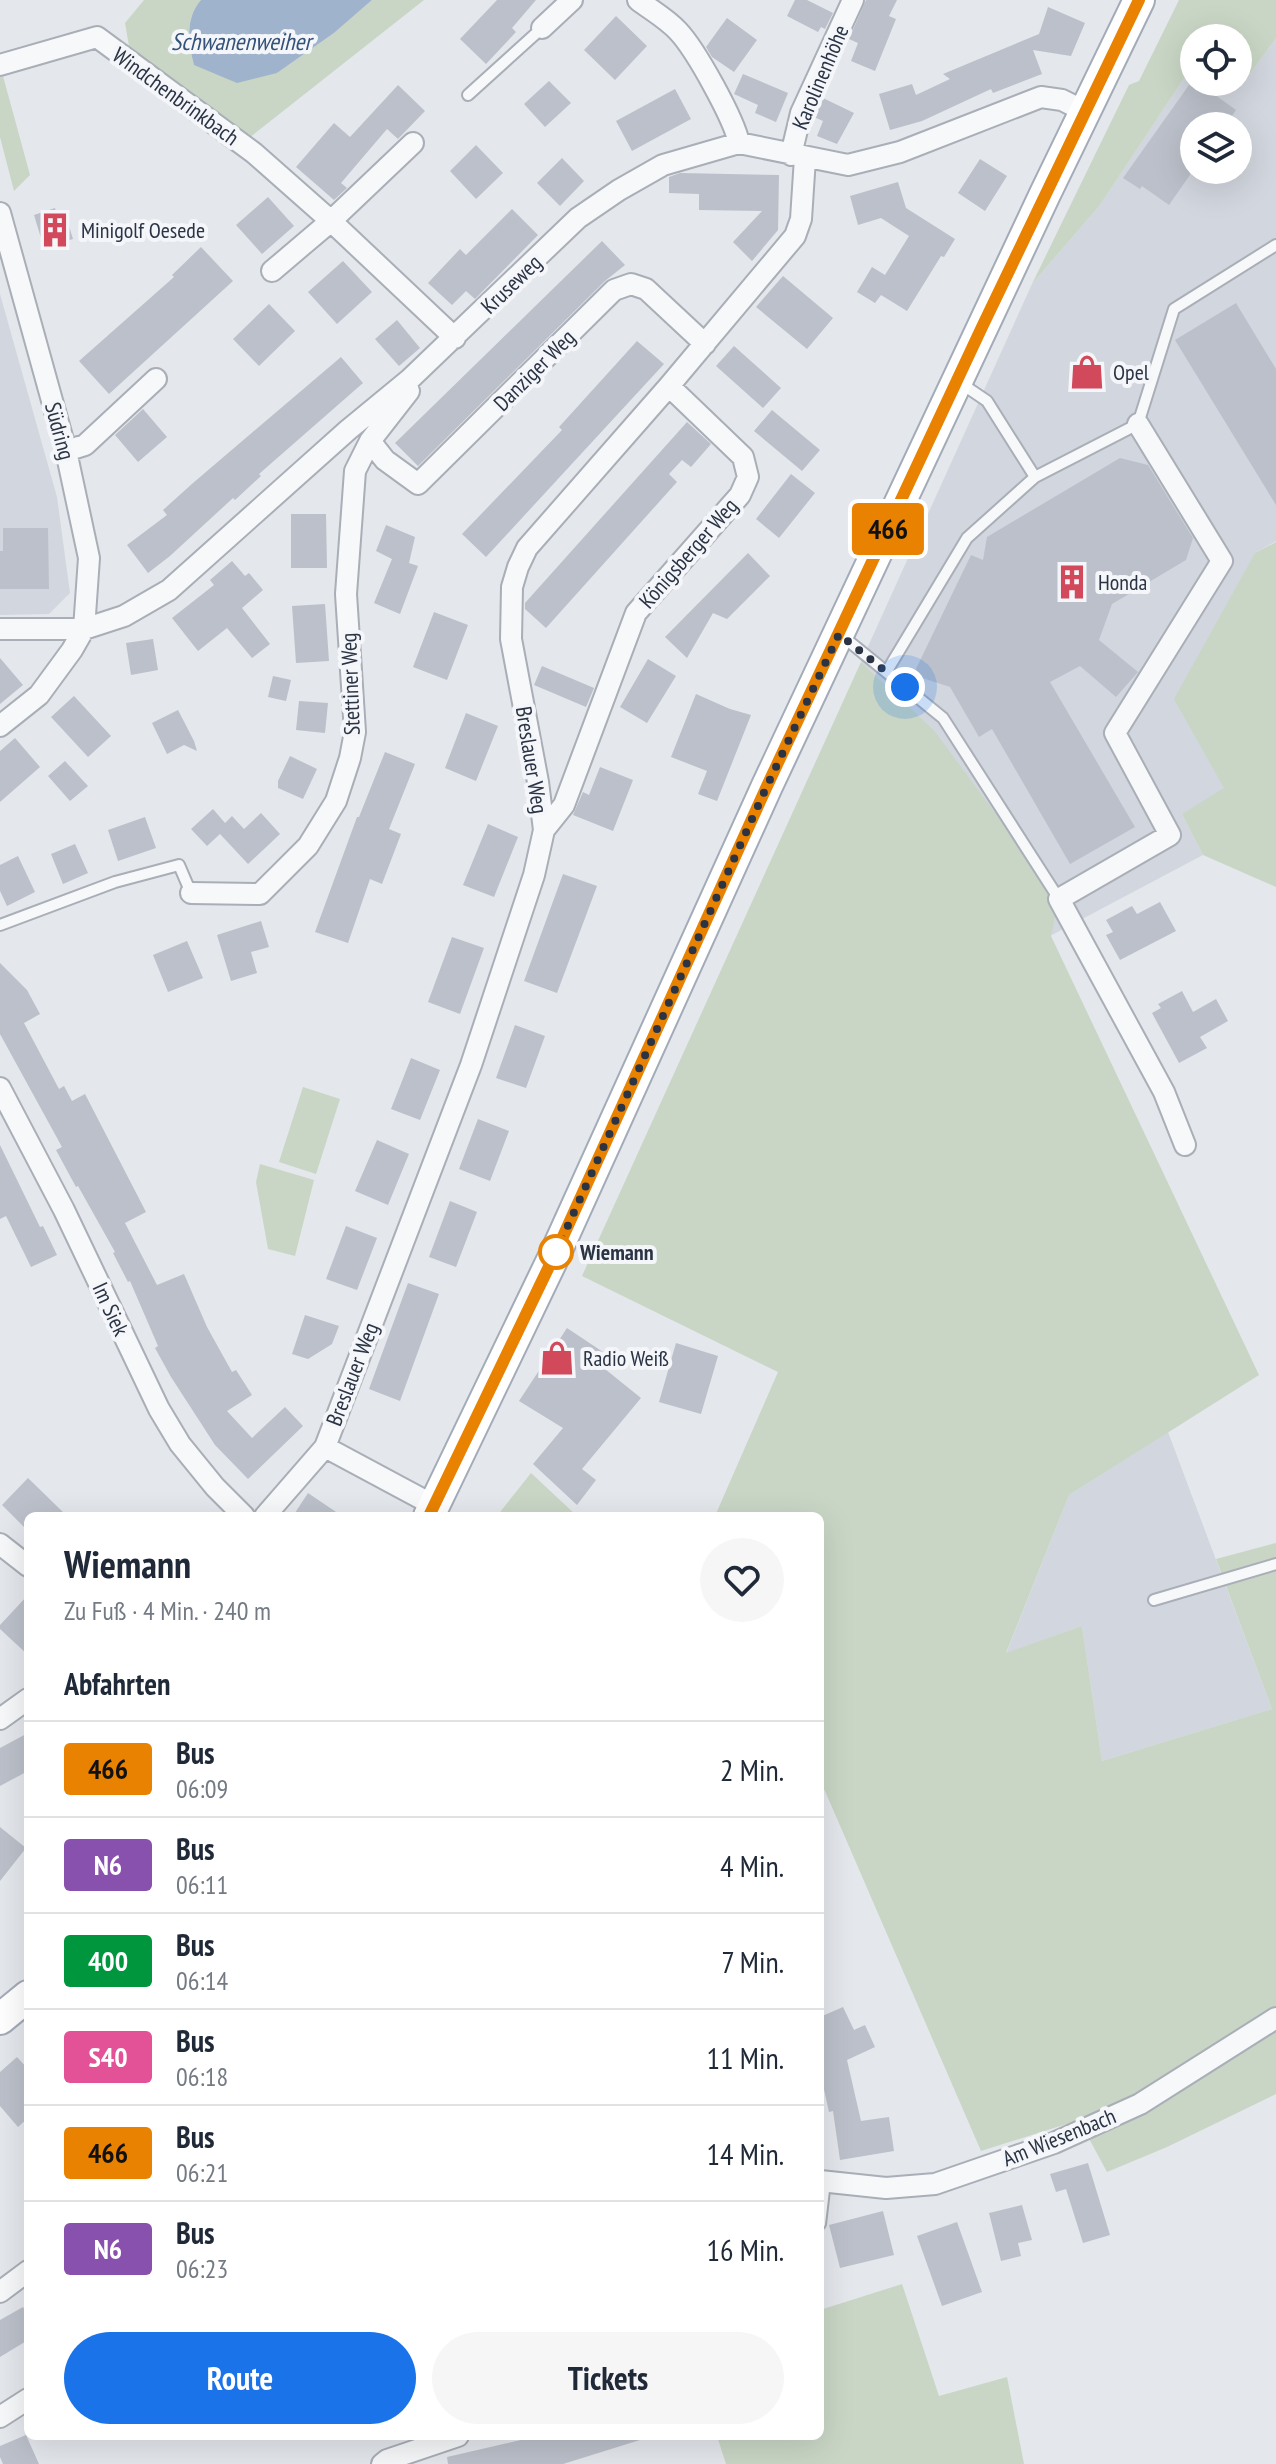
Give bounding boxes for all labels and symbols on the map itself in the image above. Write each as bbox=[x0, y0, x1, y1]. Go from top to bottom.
street label: Karolinenhöhe bbox=[785, 20, 855, 134]
water label: Schwanenweiher bbox=[171, 26, 315, 57]
street label: Windchenbrinkbach bbox=[107, 41, 245, 151]
building icon: Minigolf Oesede bbox=[36, 211, 74, 249]
place label: Minigolf Oesede bbox=[81, 216, 205, 244]
street label: Kruseweg bbox=[475, 248, 547, 320]
street label: Danziger Weg bbox=[487, 323, 581, 417]
shop icon: Opel bbox=[1068, 353, 1106, 391]
place label: Opel bbox=[1113, 358, 1150, 386]
street label: Südring bbox=[39, 399, 81, 463]
street label: Königsberger Weg bbox=[633, 492, 743, 614]
line badge: 466 bbox=[842, 503, 934, 555]
building icon: Honda bbox=[1053, 563, 1091, 601]
place label: Honda bbox=[1098, 568, 1147, 596]
street label: Stettiner Weg bbox=[334, 632, 366, 736]
your location bbox=[885, 667, 925, 707]
street label: Breslauer Weg bbox=[510, 704, 554, 816]
marker: Wiemann bbox=[539, 1235, 573, 1269]
place label: Wiemann bbox=[579, 1238, 654, 1266]
street label: Im Siek bbox=[86, 1278, 136, 1341]
street label: Breslauer Weg bbox=[320, 1318, 384, 1430]
shop icon: Radio Weiß bbox=[538, 1339, 576, 1377]
place label: Radio Weiß bbox=[583, 1344, 669, 1372]
street label: Am Wiesenbach bbox=[998, 2102, 1120, 2172]

